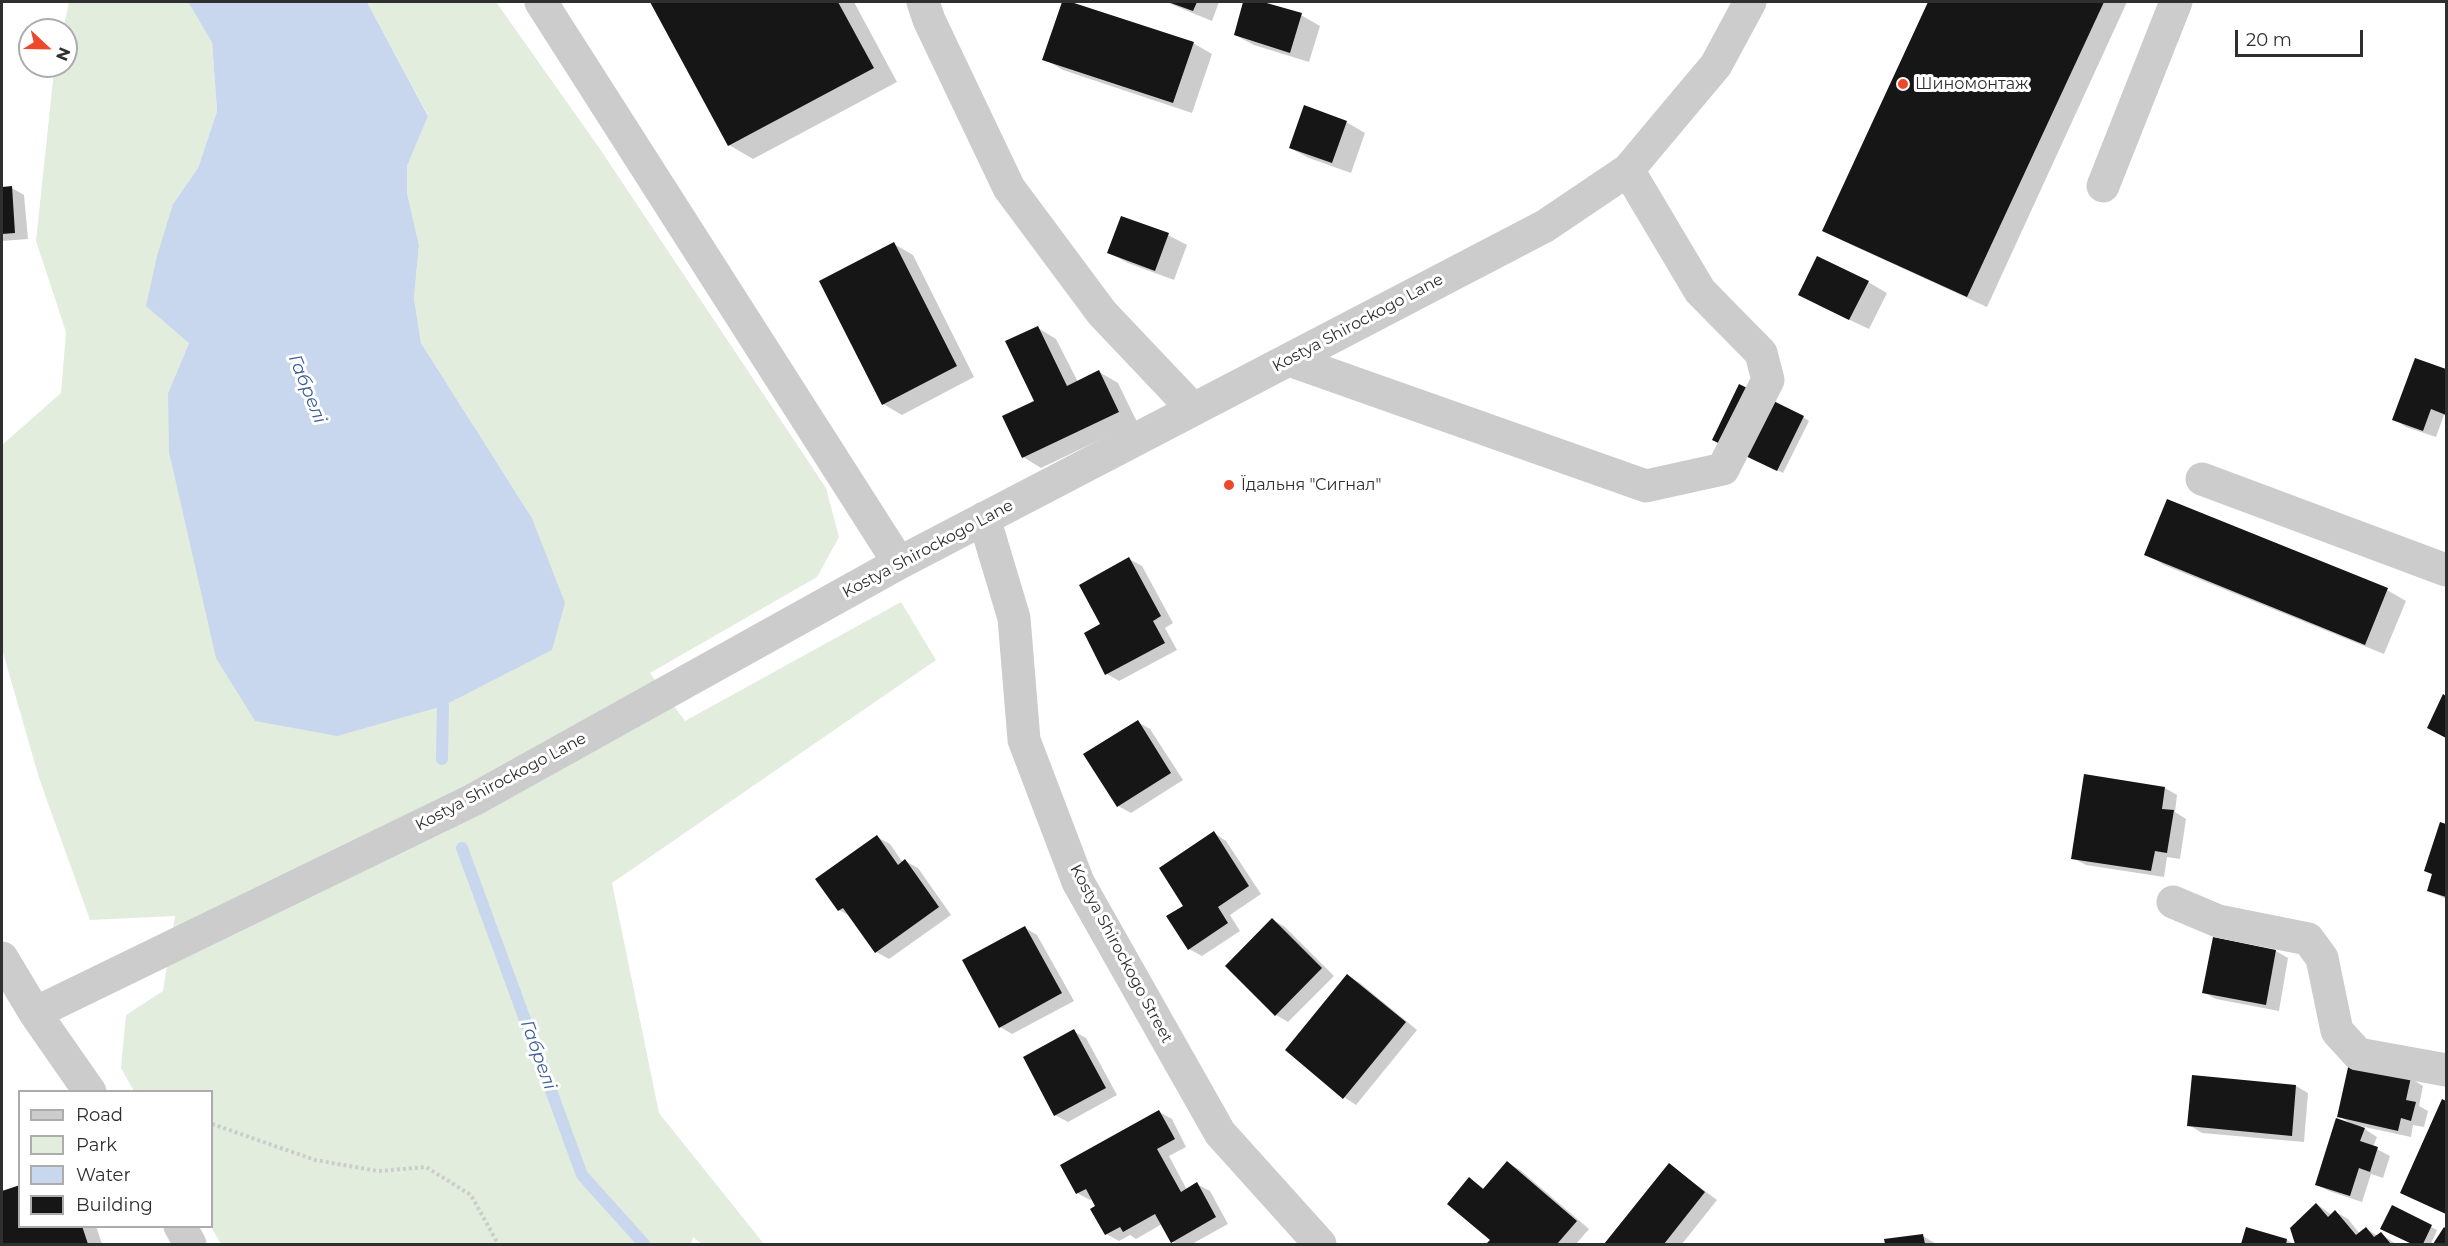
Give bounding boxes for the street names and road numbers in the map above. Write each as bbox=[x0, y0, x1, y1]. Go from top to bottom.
street label: Kostya Shirockogo Lane bbox=[1269, 270, 1447, 376]
street label: Kostya Shirockogo Lane bbox=[839, 496, 1017, 602]
street label: Kostya Shirockogo Lane bbox=[412, 729, 590, 835]
street label: Kostya Shirockogo Street bbox=[1066, 861, 1176, 1047]

